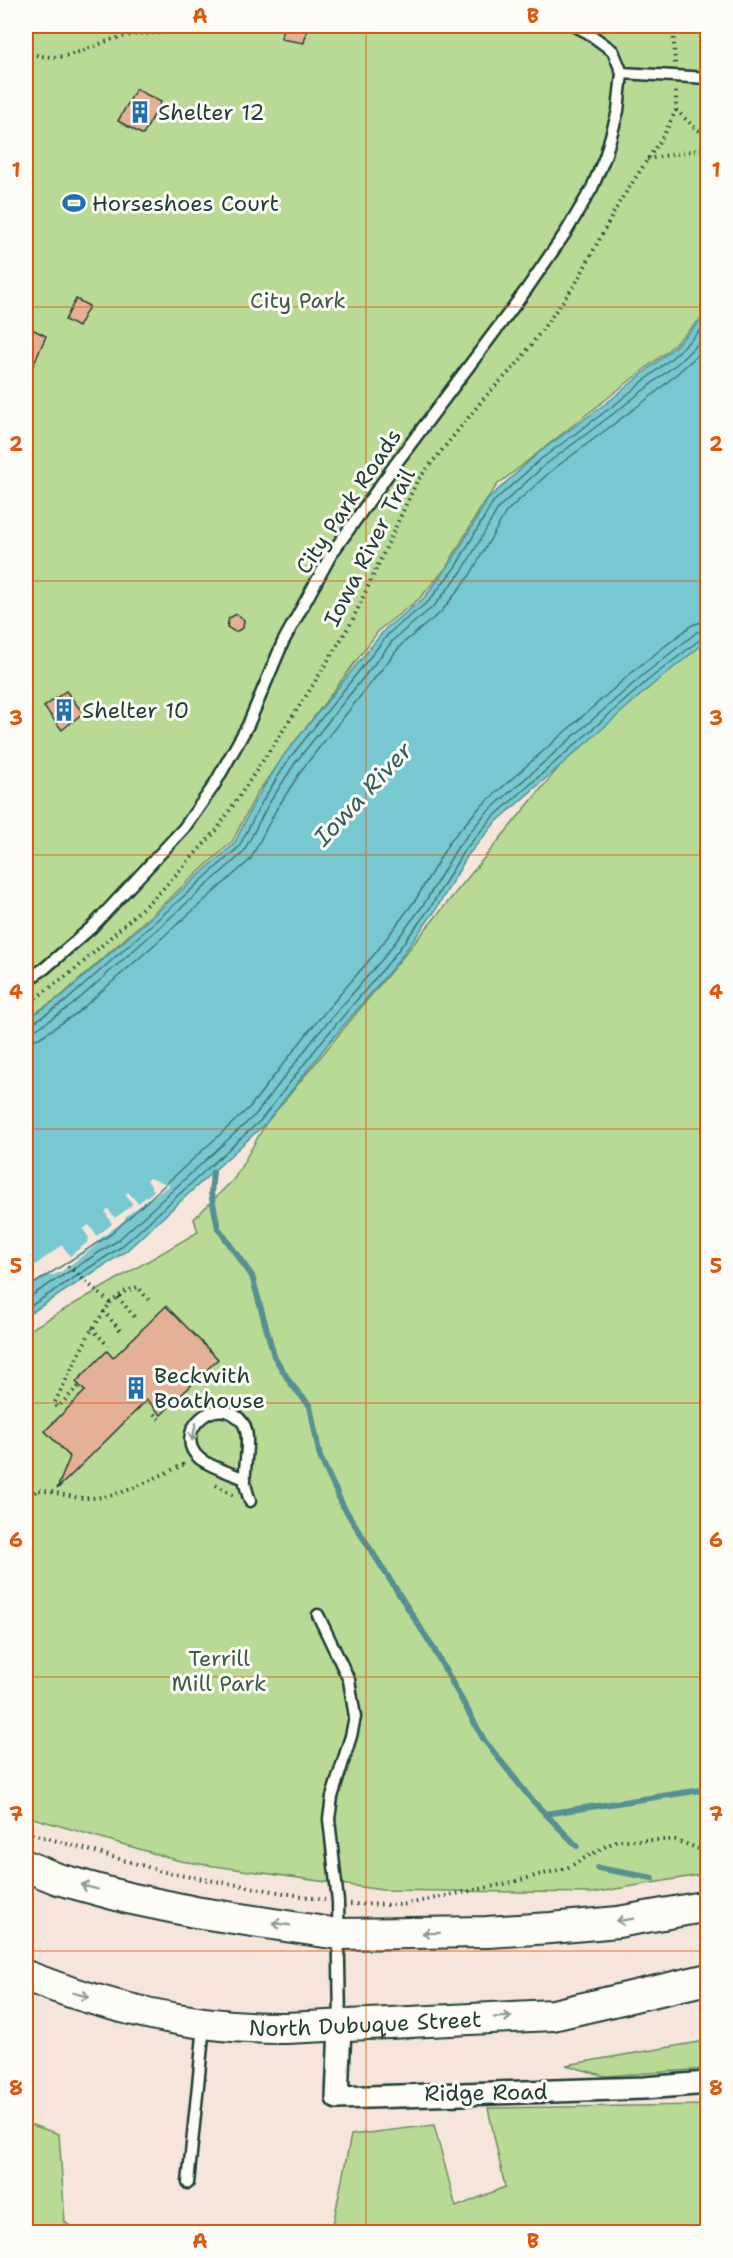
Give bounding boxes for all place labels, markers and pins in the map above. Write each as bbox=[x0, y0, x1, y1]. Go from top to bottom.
place label: Shelter 12 bbox=[158, 98, 265, 127]
building icon: Shelter 12 bbox=[127, 99, 153, 125]
place label: Horseshoes Court bbox=[92, 189, 279, 218]
sports icon: Horseshoes Court bbox=[61, 190, 87, 216]
place label: Shelter 10 bbox=[82, 696, 189, 725]
building icon: Shelter 10 bbox=[51, 697, 77, 723]
place label: Beckwith Boathouse bbox=[154, 1361, 265, 1415]
building icon: Beckwith Boathouse bbox=[123, 1375, 149, 1401]

